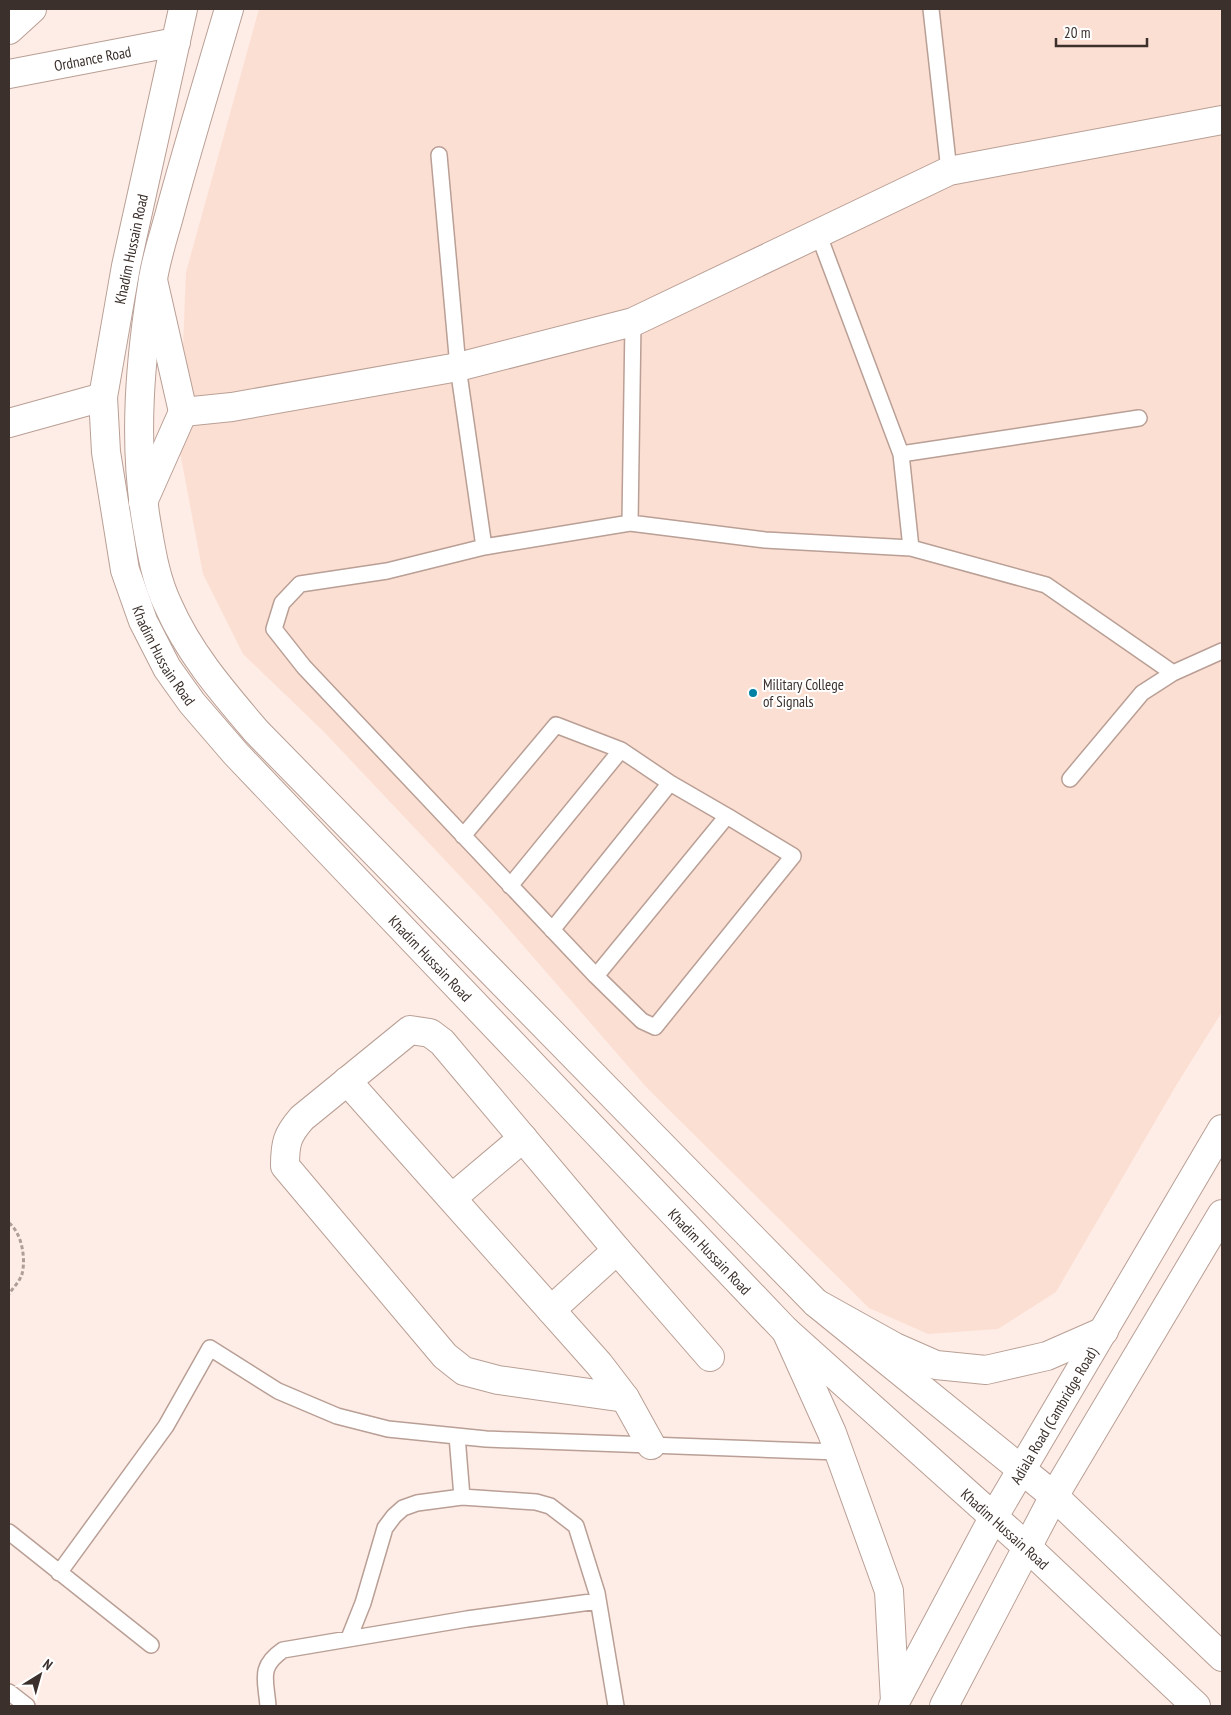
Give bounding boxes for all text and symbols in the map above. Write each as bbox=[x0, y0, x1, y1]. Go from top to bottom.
scale bar bbox=[1056, 15, 1147, 47]
text: 20 m bbox=[1064, 23, 1090, 42]
street label: Ordnance Road bbox=[52, 41, 133, 75]
street label: Khadim Hussain Road bbox=[110, 192, 152, 306]
street label: Khadim Hussain Road bbox=[129, 603, 200, 709]
place label: Military College of Signals bbox=[763, 675, 844, 711]
marker: Military College of Signals bbox=[747, 687, 759, 699]
street label: Khadim Hussain Road bbox=[385, 911, 476, 1005]
street label: Khadim Hussain Road bbox=[664, 1204, 756, 1298]
street label: Adiala Road (Cambridge Road) bbox=[1006, 1343, 1101, 1487]
street label: Khadim Hussain Road bbox=[957, 1484, 1053, 1574]
north arrow bbox=[15, 1650, 65, 1700]
text: N bbox=[39, 1655, 56, 1674]

